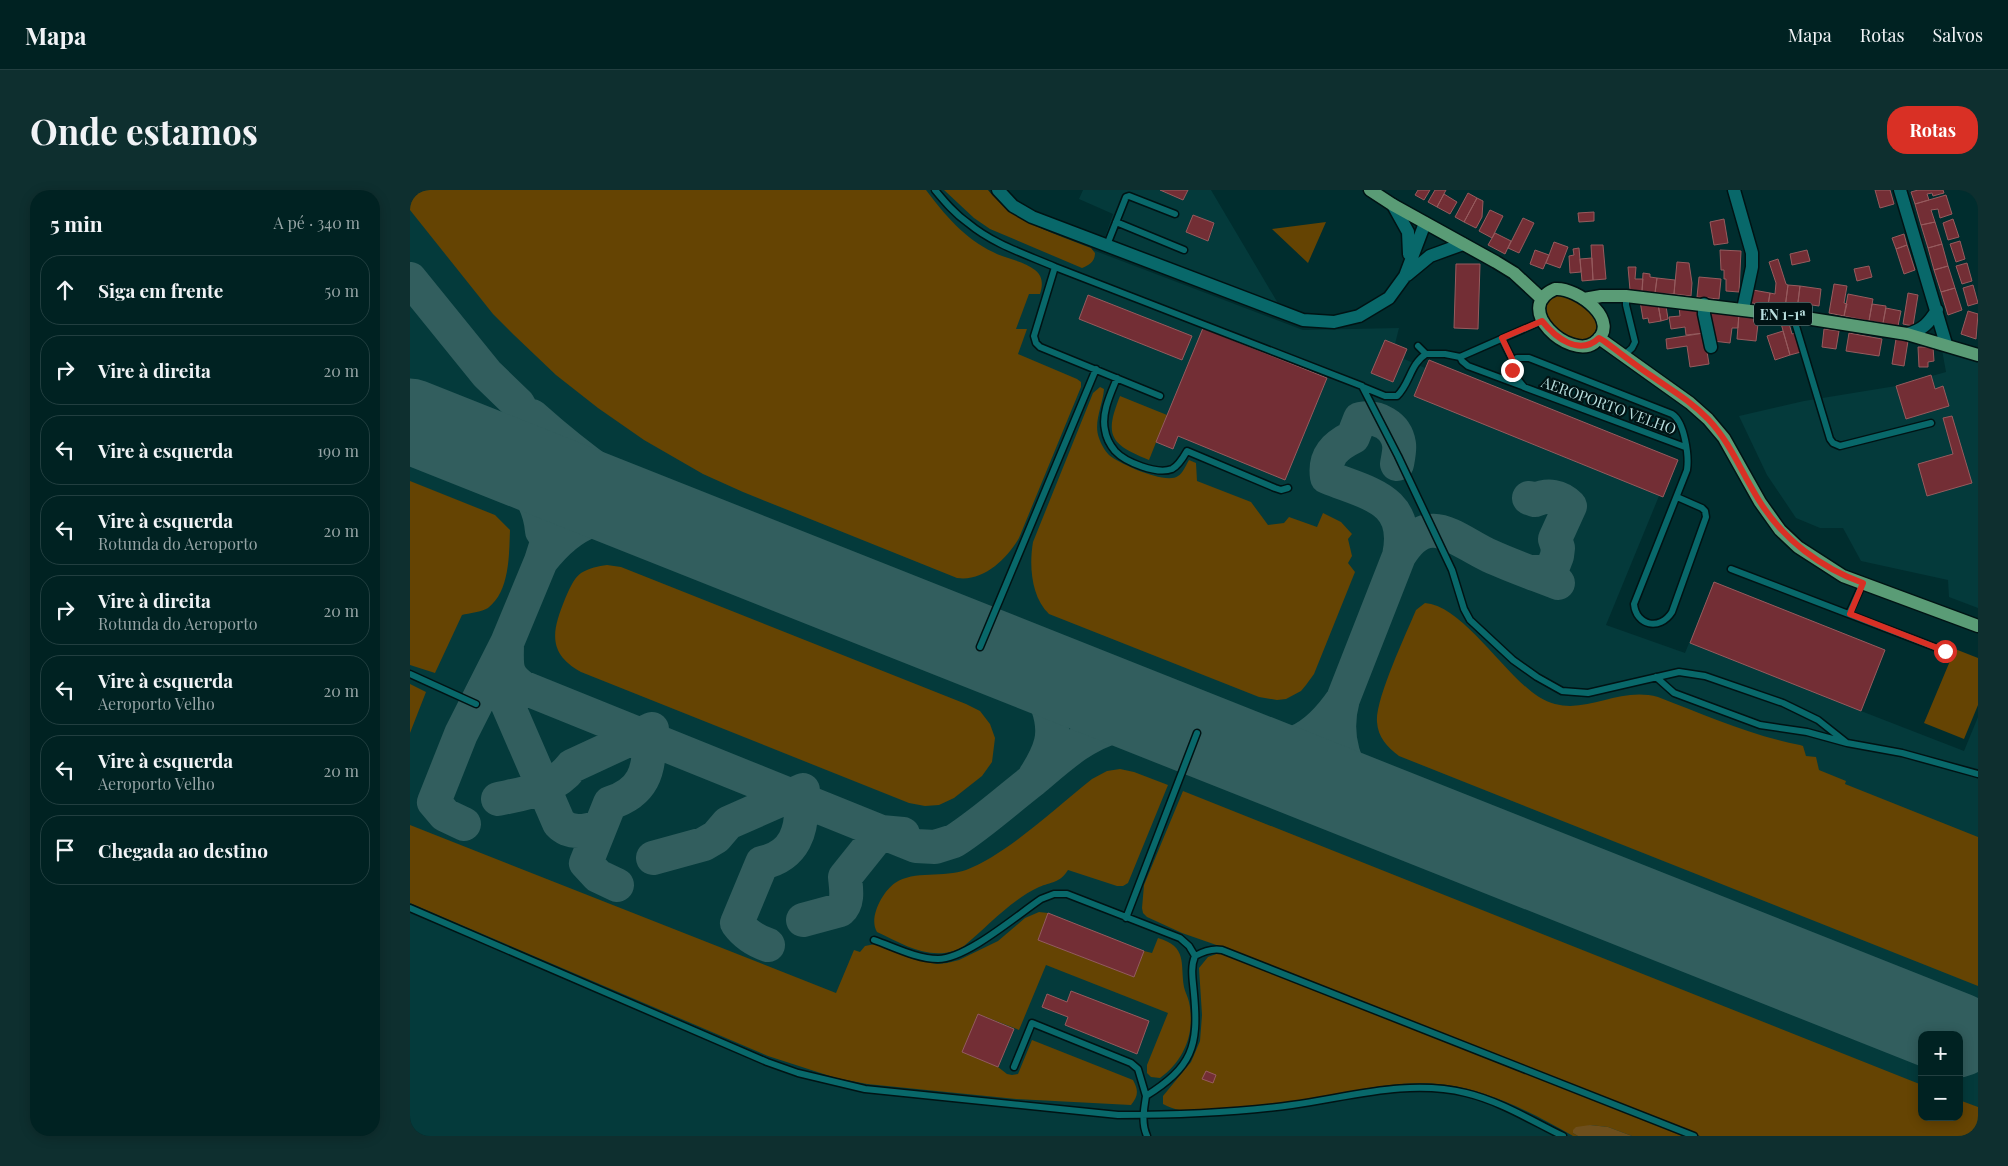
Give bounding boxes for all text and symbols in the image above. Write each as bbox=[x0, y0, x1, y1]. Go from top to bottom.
text: Mapa bbox=[25, 19, 86, 51]
text: Mapa bbox=[1788, 23, 1832, 47]
text: Rotas bbox=[1860, 23, 1905, 47]
text: Salvos bbox=[1933, 23, 1983, 47]
button: Rotas bbox=[1887, 106, 1978, 154]
text: Onde estamos bbox=[30, 107, 258, 154]
text: 5 min bbox=[50, 209, 103, 237]
text: A pé · 340 m bbox=[273, 212, 360, 233]
icon: ahead bbox=[51, 276, 79, 304]
text: Siga em frente bbox=[98, 277, 223, 303]
text: 50 m bbox=[325, 280, 359, 301]
road number: EN 1-1ª bbox=[1754, 302, 1812, 326]
icon: right bbox=[51, 356, 79, 384]
text: Vire à direita bbox=[98, 357, 211, 383]
route end bbox=[1501, 359, 1524, 382]
text: 20 m bbox=[324, 360, 359, 381]
street label: AEROPORTO VELHO bbox=[1538, 371, 1679, 439]
icon: left bbox=[51, 436, 79, 464]
text: Vire à esquerda bbox=[98, 437, 233, 463]
text: 190 m bbox=[317, 440, 359, 461]
text: Vire à esquerda bbox=[98, 507, 233, 533]
icon: left bbox=[51, 516, 79, 544]
text: 20 m bbox=[324, 520, 359, 541]
text: Rotunda do Aeroporto bbox=[98, 533, 258, 554]
text: Vire à direita bbox=[98, 587, 211, 613]
icon: right bbox=[51, 596, 79, 624]
text: 20 m bbox=[324, 600, 359, 621]
text: Rotunda do Aeroporto bbox=[98, 613, 258, 634]
route start bbox=[1934, 640, 1957, 663]
text: Vire à esquerda bbox=[98, 667, 233, 693]
icon: left bbox=[51, 676, 79, 704]
text: 20 m bbox=[324, 680, 359, 701]
text: Aeroporto Velho bbox=[98, 693, 215, 714]
text: Vire à esquerda bbox=[98, 747, 233, 773]
icon: left bbox=[51, 756, 79, 784]
text: 20 m bbox=[324, 760, 359, 781]
text: Aeroporto Velho bbox=[98, 773, 215, 794]
icon: arrive bbox=[51, 836, 79, 864]
text: Chegada ao destino bbox=[98, 837, 268, 863]
map controls bbox=[1918, 1031, 1963, 1121]
button: + bbox=[1918, 1031, 1963, 1076]
button: − bbox=[1918, 1076, 1963, 1121]

